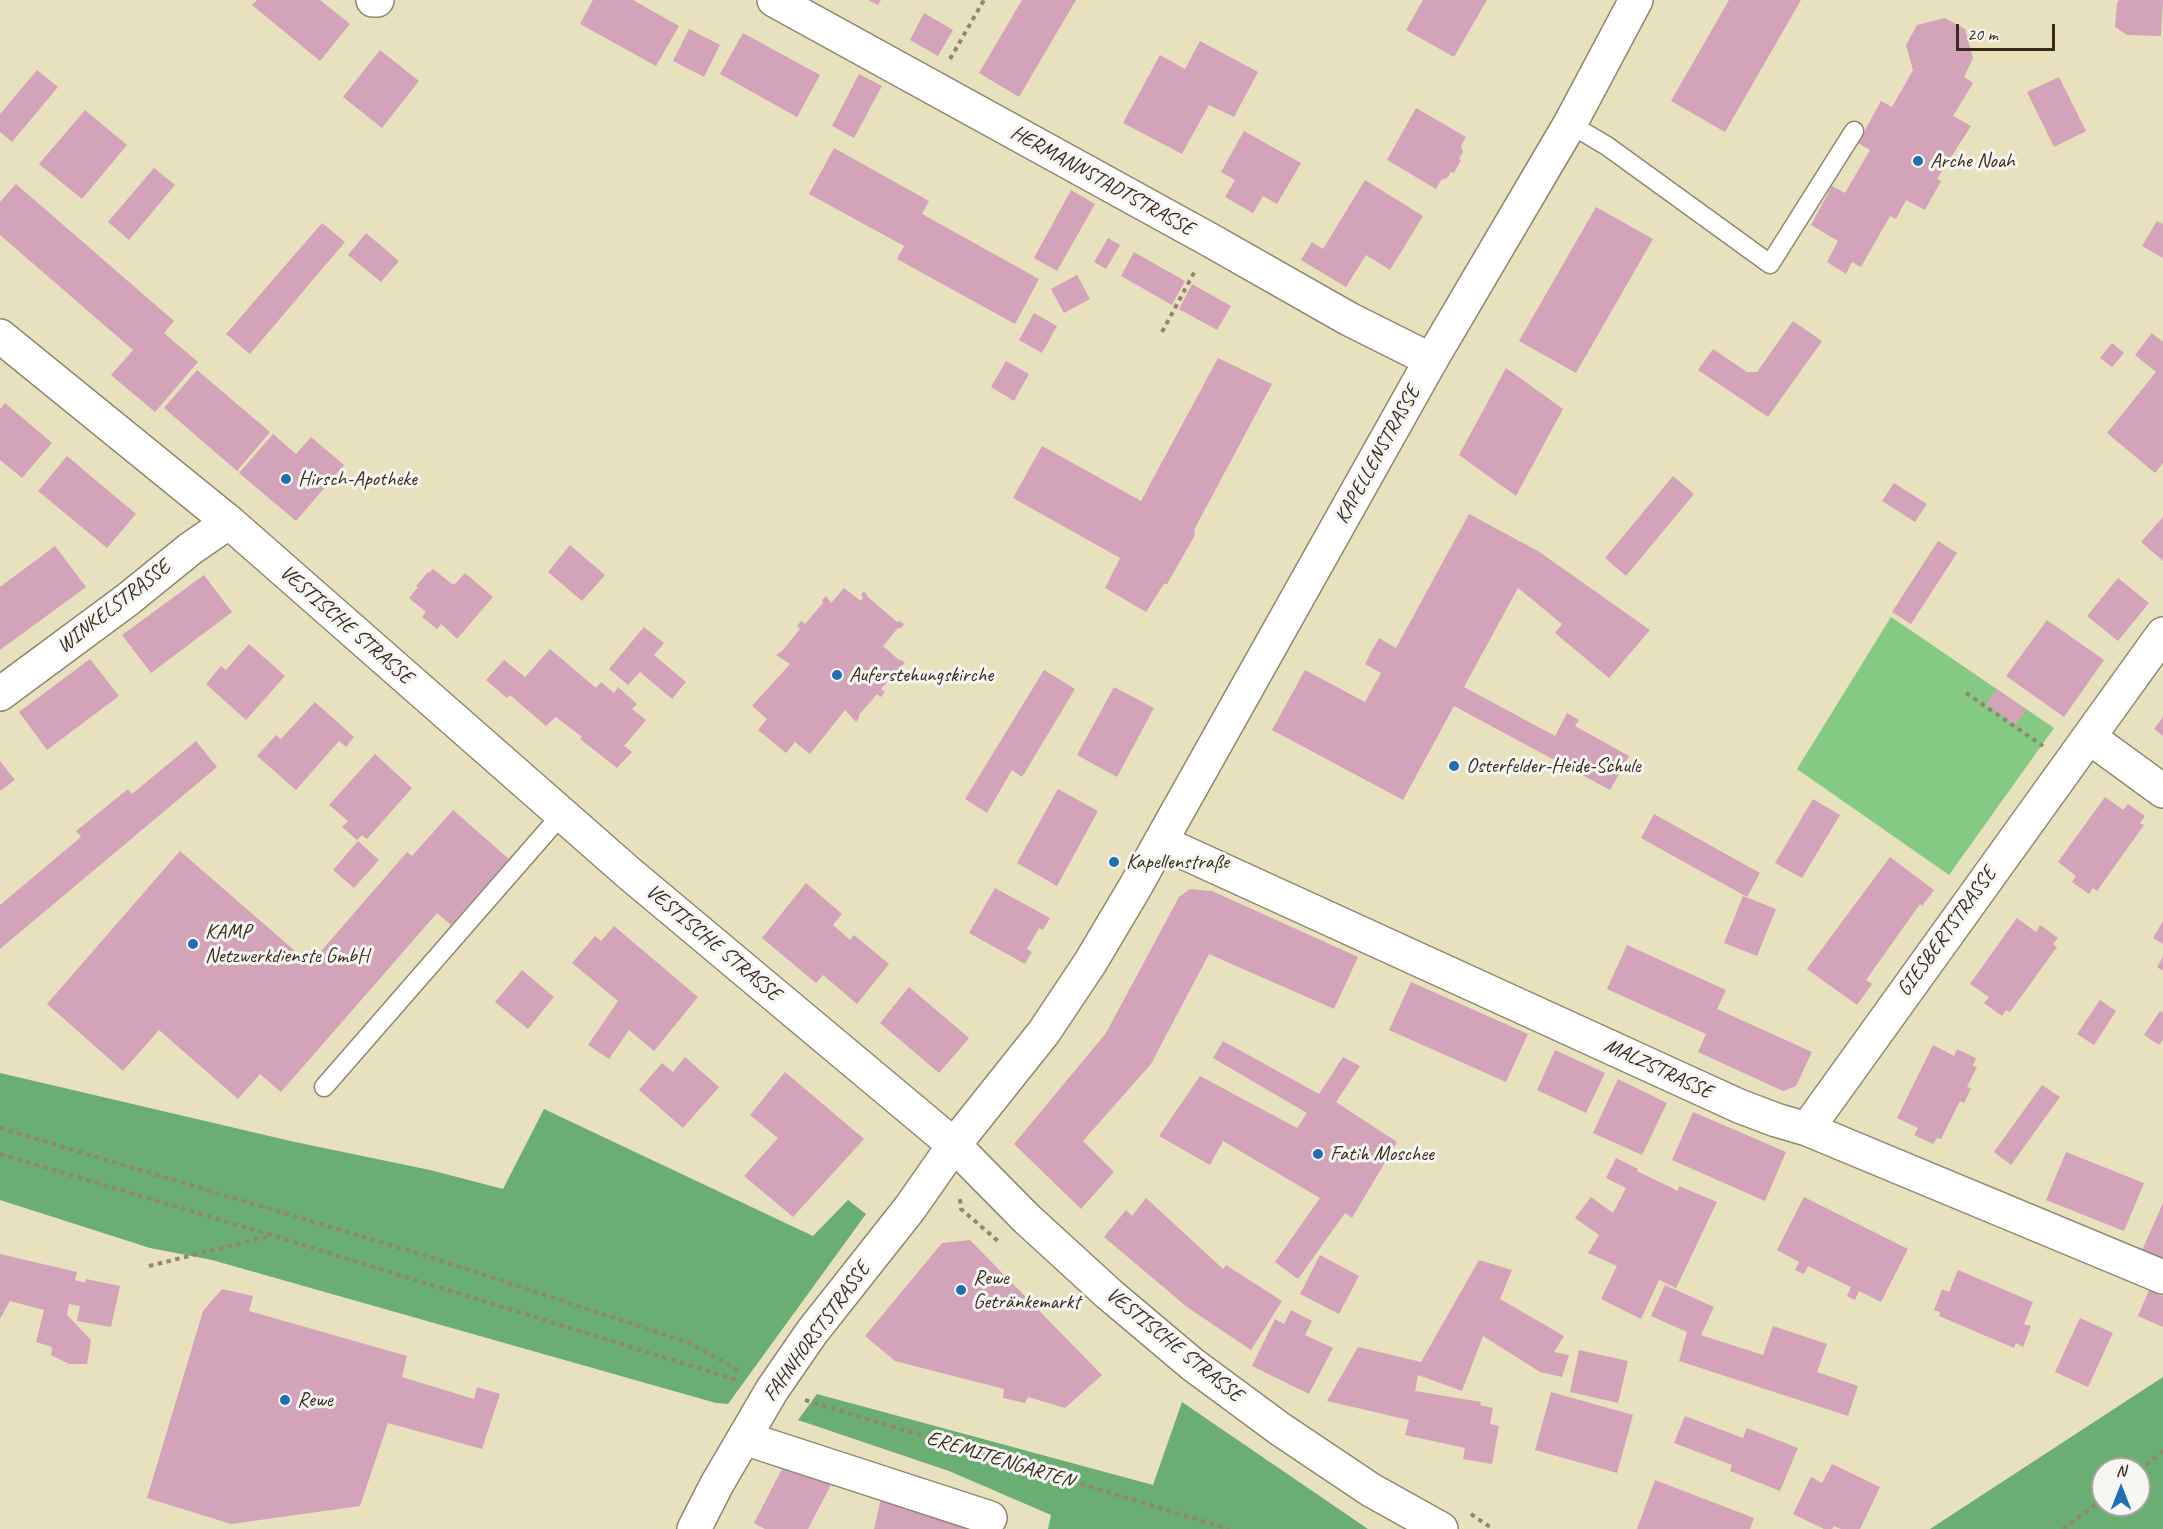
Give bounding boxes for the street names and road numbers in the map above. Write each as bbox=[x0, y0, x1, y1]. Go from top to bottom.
street label: HERMANNSTADTSTRASSE bbox=[1006, 120, 1198, 242]
street label: KAPELLENSTRASSE bbox=[1330, 382, 1426, 528]
street label: WINKELSTRASSE bbox=[52, 555, 176, 659]
street label: VESTISCHE STRASSE bbox=[274, 560, 418, 690]
street label: GIESBERTSTRASSE bbox=[1892, 863, 2002, 1001]
street label: VESTISCHE STRASSE bbox=[640, 879, 786, 1007]
street label: MALZSTRASSE bbox=[1600, 1033, 1716, 1105]
street label: FAHNHORSTSTRASSE bbox=[758, 1257, 876, 1407]
street label: VESTISCHE STRASSE bbox=[1101, 1282, 1247, 1408]
street label: EREMITENGARTEN bbox=[923, 1426, 1077, 1494]

